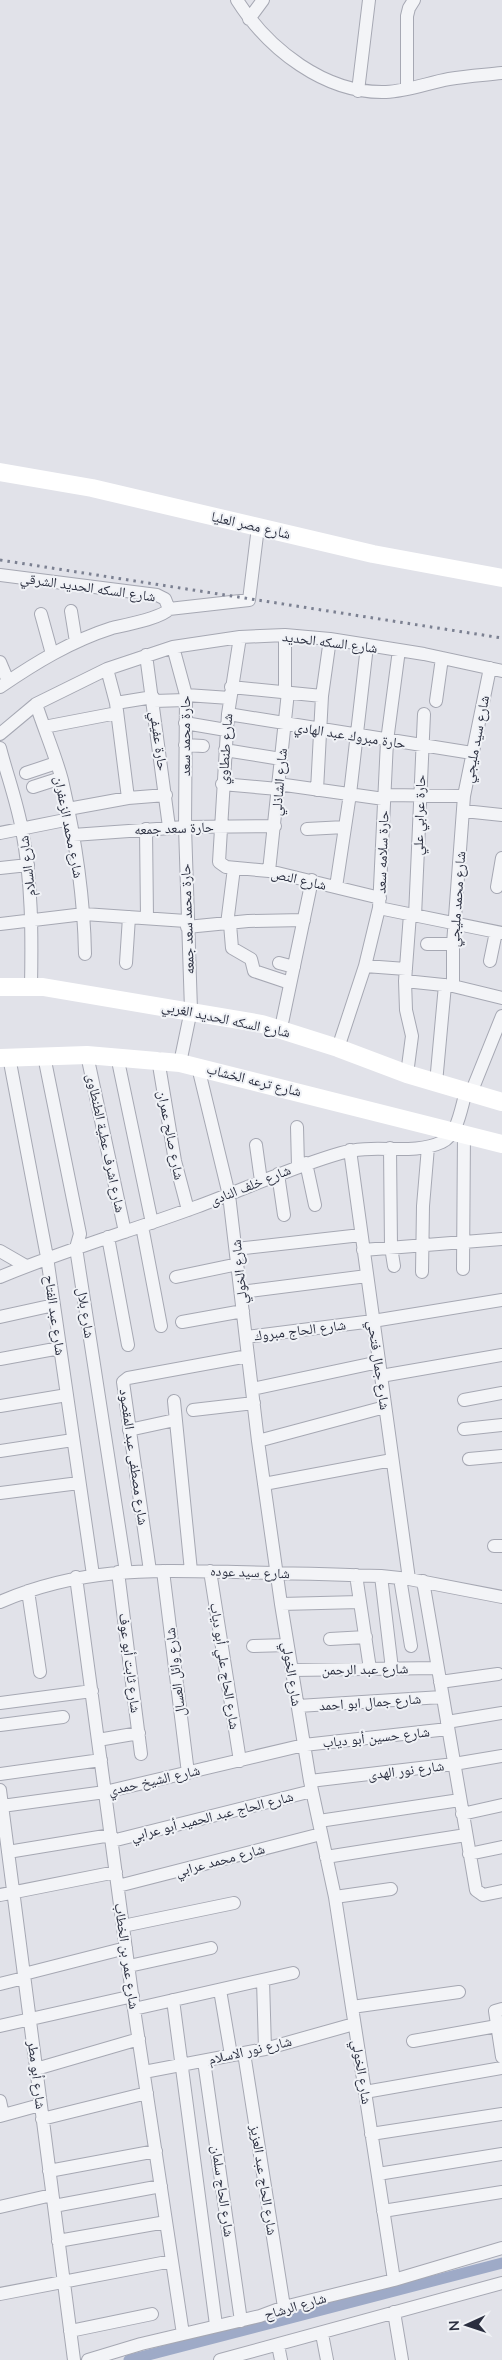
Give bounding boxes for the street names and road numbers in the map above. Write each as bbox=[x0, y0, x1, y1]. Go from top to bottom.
street label: شارع مصر العليا bbox=[209, 507, 292, 544]
street label: شارع السكه الحديد الشرقي bbox=[19, 569, 157, 608]
street label: شارع السكه الحديد bbox=[281, 627, 379, 658]
street label: شارع سيد مليجي bbox=[459, 694, 496, 785]
street label: حارة محمد سعد bbox=[176, 696, 194, 776]
street label: حارة عفيفي bbox=[143, 710, 172, 772]
street label: شارع طنطاوي bbox=[214, 713, 239, 785]
street label: حارة مبروك عبد الهادي bbox=[293, 717, 407, 755]
street label: شارع الشاذلي bbox=[267, 747, 293, 817]
street label: شارع محمد الزعفران bbox=[49, 774, 88, 880]
street label: حارة عرابي علي bbox=[409, 774, 432, 856]
street label: حارة سلامه سعد bbox=[372, 810, 392, 894]
street label: حارة سعد جمعه bbox=[134, 818, 214, 838]
street label: شارع السلام bbox=[14, 834, 41, 897]
street label: شارع محمد مليجي bbox=[445, 851, 472, 948]
street label: حارة محمد سعد جمعه bbox=[176, 863, 198, 975]
street label: شارع النص bbox=[269, 864, 328, 895]
street label: شارع السكه الحديد الغربي bbox=[160, 997, 292, 1044]
street label: شارع ترعه الخشاب bbox=[204, 1060, 303, 1101]
street label: شارع اشرف عطية الطنطاوى bbox=[81, 1072, 130, 1214]
street label: شارع صالح عمران bbox=[153, 1089, 188, 1181]
street label: شارع خلف النادى bbox=[207, 1161, 294, 1210]
street label: شارع الخولي bbox=[227, 1238, 254, 1305]
street label: شارع عبد الفتاح bbox=[39, 1274, 70, 1356]
street label: شارع بلال bbox=[72, 1286, 99, 1340]
street label: شارع الحاج مبروك bbox=[253, 1315, 347, 1346]
street label: شارع جمال فتحي bbox=[361, 1319, 394, 1411]
street label: شارع مصطفى عبد المقصود bbox=[115, 1388, 152, 1526]
street label: شارع سيد عوده bbox=[210, 1562, 290, 1583]
street label: شارع الحاج علي أبو دياب bbox=[204, 1601, 244, 1731]
street label: شارع ثابت أبو عوف bbox=[114, 1612, 145, 1714]
street label: شارع وائل العسال bbox=[161, 1627, 190, 1717]
street label: شارع الخولي bbox=[275, 1640, 306, 1708]
street label: شارع عبد الرحمن bbox=[322, 1659, 408, 1680]
street label: شارع جمال ابو احمد bbox=[318, 1689, 422, 1716]
street label: شارع حسين أبو دياب bbox=[322, 1722, 431, 1753]
street label: شارع نور الهدى bbox=[367, 1756, 445, 1785]
street label: شارع الشيخ حمدي bbox=[106, 1761, 202, 1802]
street label: شارع الحاج عبد الحميد أبو عرابي bbox=[129, 1787, 296, 1847]
street label: شارع محمد عرابي bbox=[173, 1839, 267, 1883]
street label: شارع عمر بن الخطاب bbox=[110, 1902, 143, 2010]
street label: شارع نور الاسلام bbox=[207, 2032, 294, 2069]
street label: شارع الخولي bbox=[345, 2038, 376, 2106]
street label: شارع أبو مطر bbox=[23, 2039, 50, 2110]
street label: شارع الحاج عبد العزيز bbox=[245, 2122, 282, 2237]
street label: شارع الحاج سلمان bbox=[207, 2144, 238, 2238]
street label: شارع الرشاح bbox=[262, 2289, 328, 2324]

